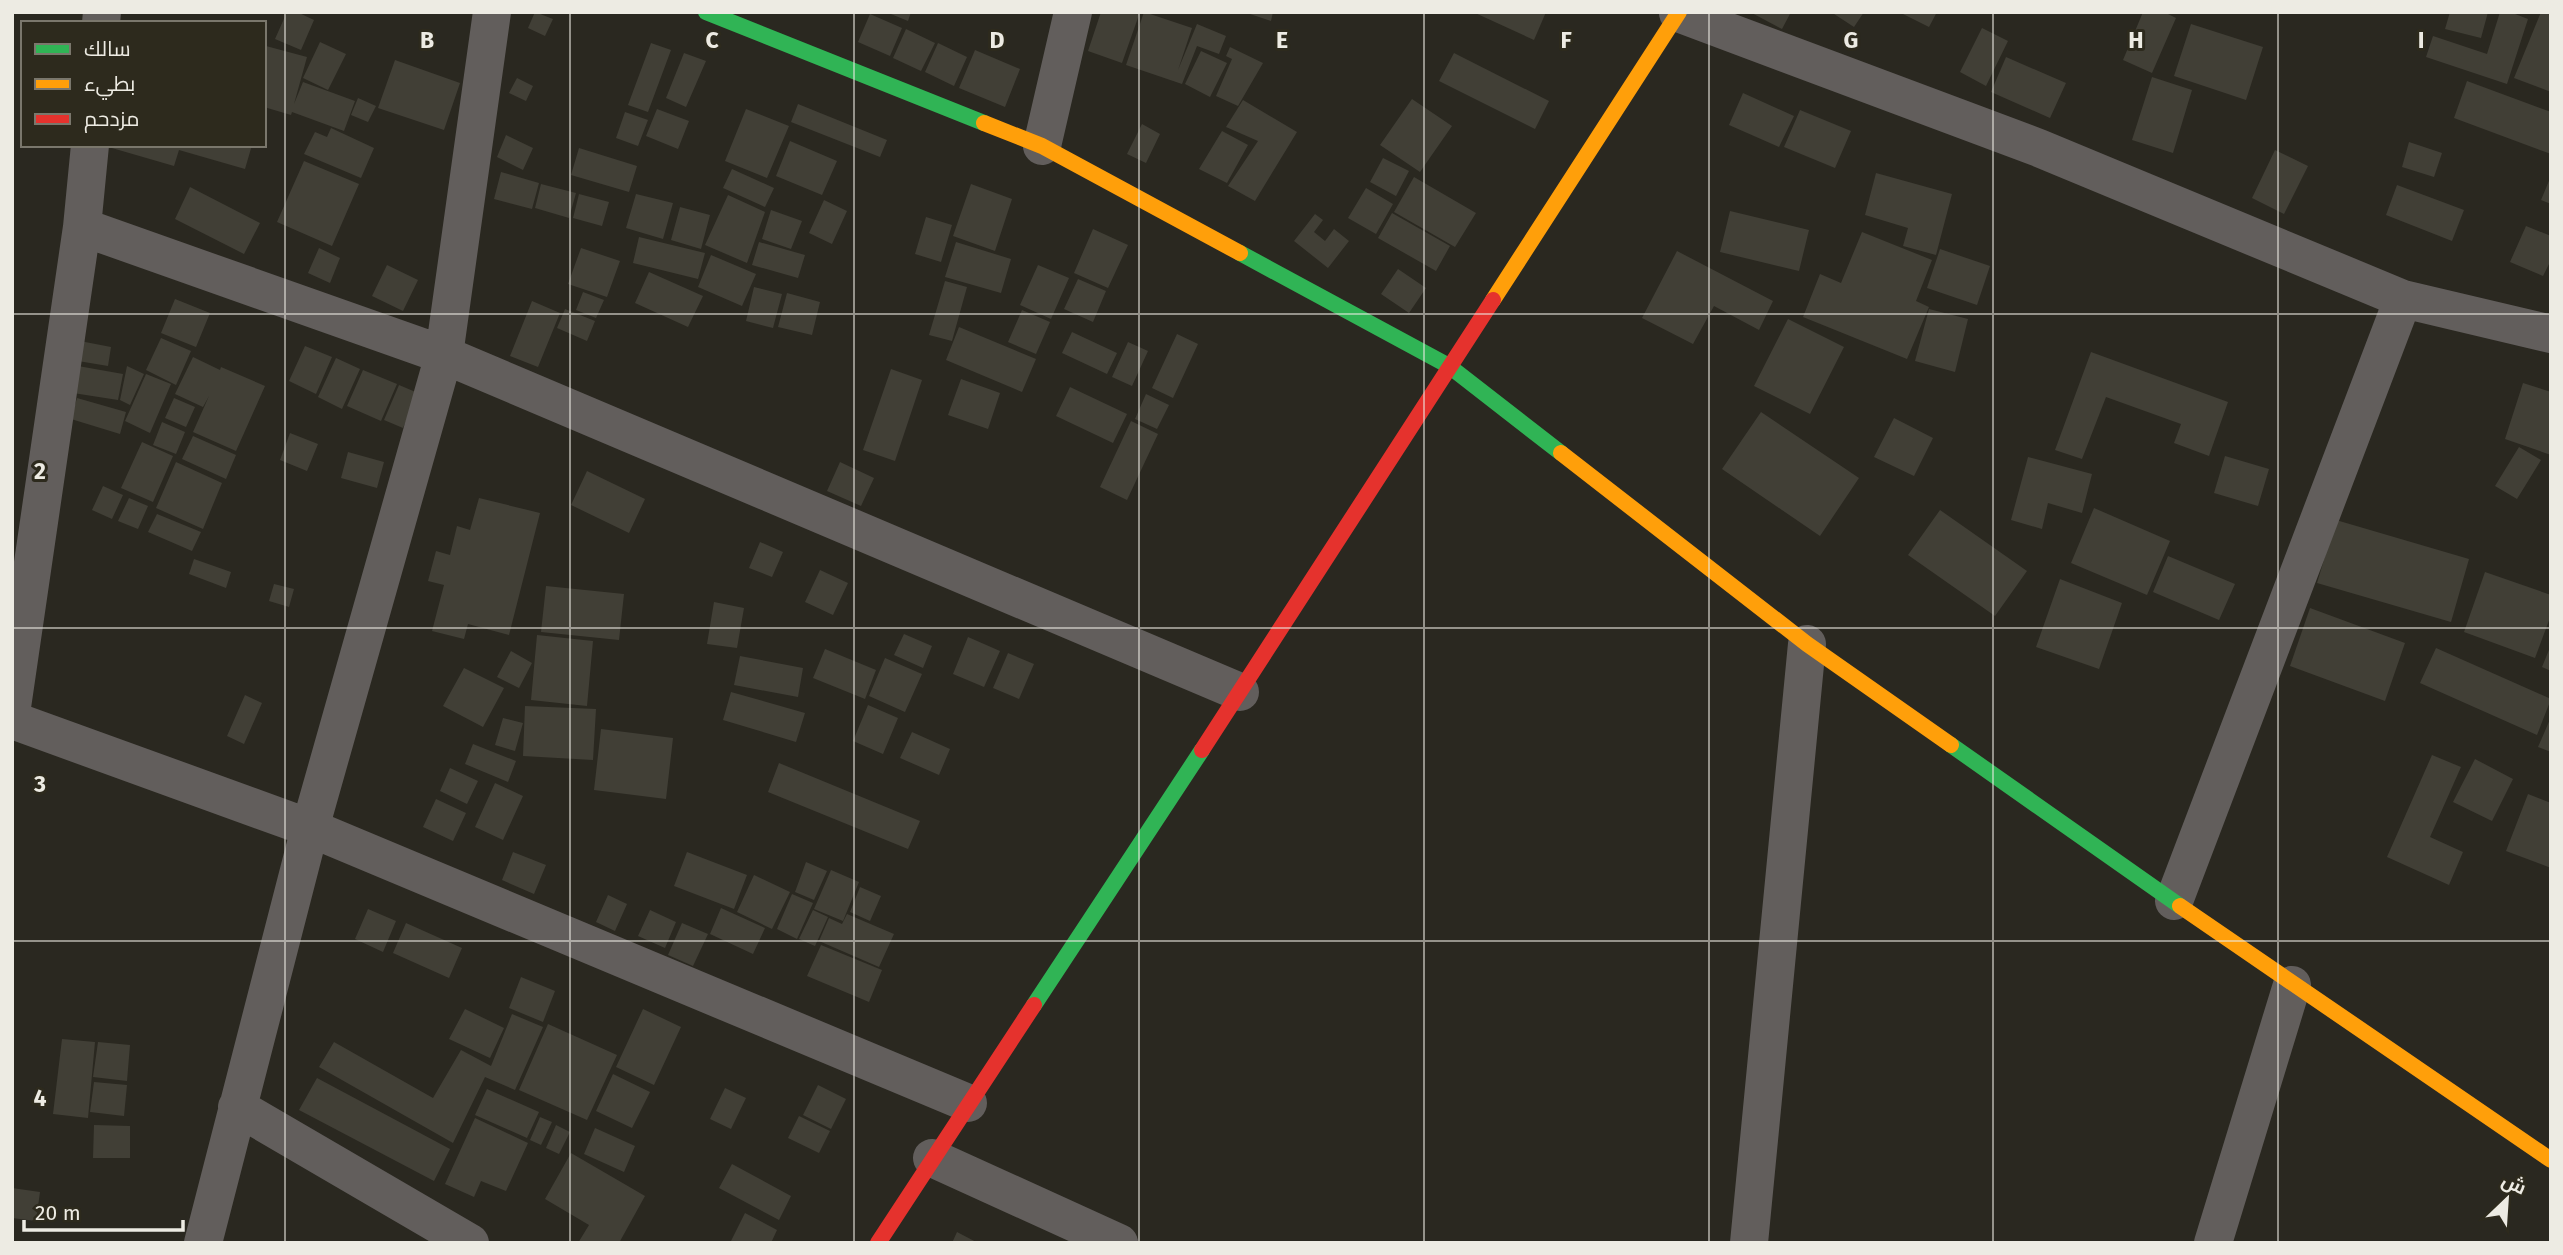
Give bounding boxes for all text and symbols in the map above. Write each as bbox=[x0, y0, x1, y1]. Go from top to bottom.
legend bbox=[21, 21, 266, 147]
text: B bbox=[420, 26, 434, 54]
text: C bbox=[705, 26, 719, 54]
text: D bbox=[990, 26, 1005, 54]
text: E bbox=[1276, 26, 1288, 54]
text: F bbox=[1560, 26, 1572, 54]
text: G bbox=[1844, 26, 1858, 54]
text: H bbox=[2128, 26, 2144, 54]
text: I bbox=[2418, 26, 2424, 54]
text: سالك bbox=[84, 36, 131, 62]
text: بطيء bbox=[84, 71, 135, 100]
text: مزدحم bbox=[84, 106, 139, 133]
text: 2 bbox=[34, 457, 46, 485]
text: 3 bbox=[33, 770, 46, 798]
text: 4 bbox=[34, 1084, 47, 1112]
north arrow bbox=[2472, 1164, 2542, 1234]
text: ش bbox=[2498, 1168, 2530, 1200]
scale bar bbox=[24, 1188, 184, 1232]
text: 20 m bbox=[35, 1200, 81, 1226]

